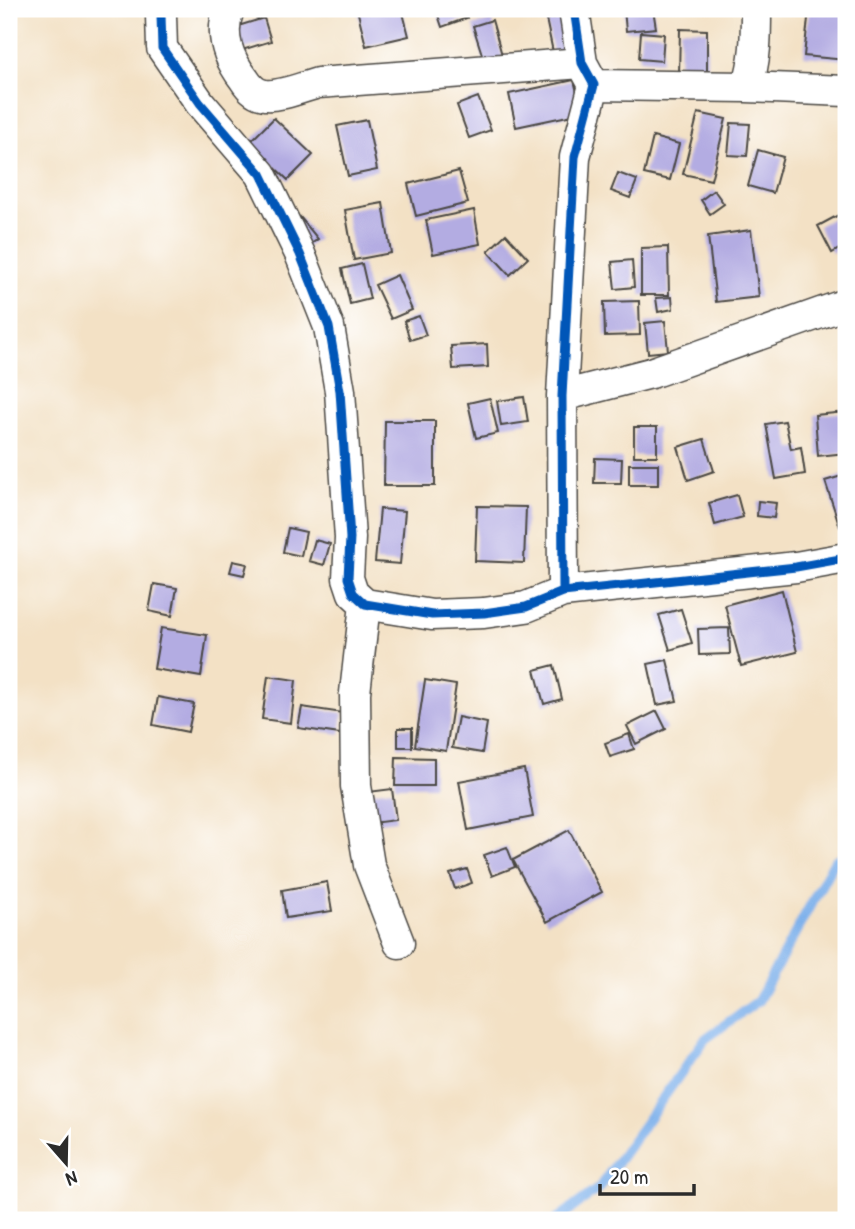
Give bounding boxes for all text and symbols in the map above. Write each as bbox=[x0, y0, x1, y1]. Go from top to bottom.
north arrow bbox=[32, 1128, 102, 1198]
scale bar bbox=[600, 1152, 694, 1196]
text: 20 m bbox=[610, 1162, 648, 1191]
text: N bbox=[63, 1165, 81, 1193]

